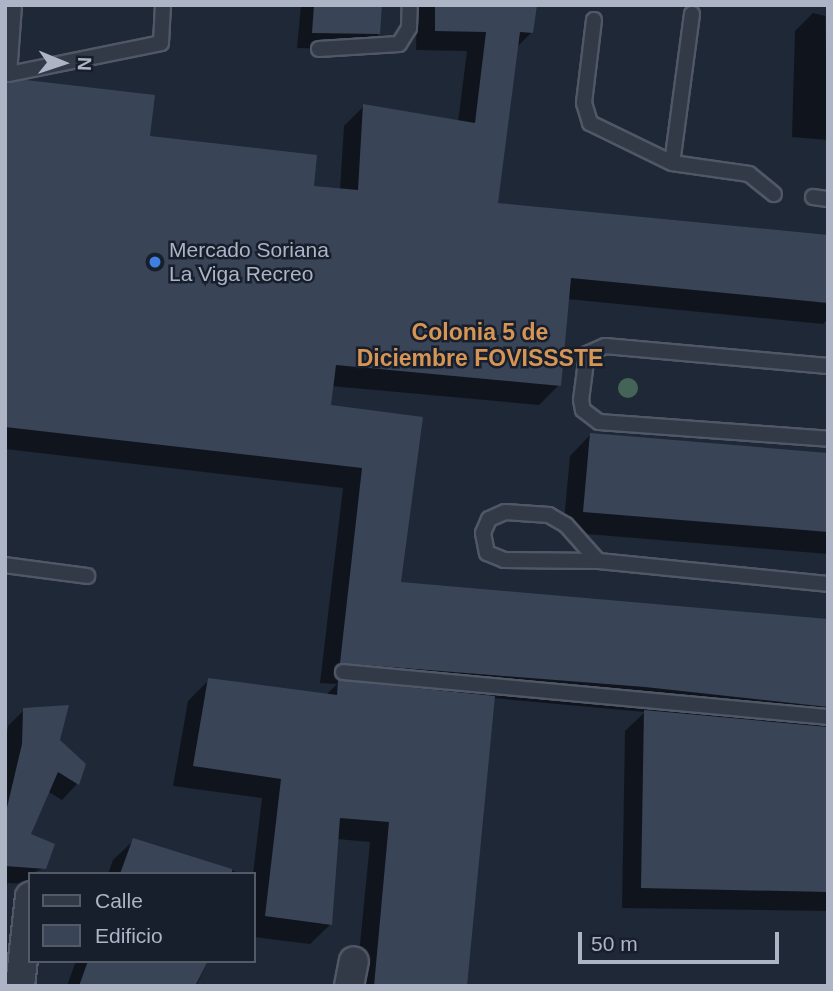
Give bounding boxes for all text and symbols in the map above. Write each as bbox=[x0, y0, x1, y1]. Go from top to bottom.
north arrow bbox=[28, 28, 98, 98]
text: N bbox=[74, 57, 95, 71]
place label: Mercado Soriana La Viga Recreo bbox=[169, 237, 329, 287]
marker: Mercado Soriana La Viga Recreo bbox=[147, 254, 163, 270]
district label: Colonia 5 de Diciembre FOVISSSTE bbox=[357, 318, 603, 372]
legend bbox=[28, 872, 256, 963]
text: Calle bbox=[95, 889, 143, 912]
scale bar bbox=[581, 918, 782, 962]
text: Edificio bbox=[95, 924, 163, 947]
text: 50 m bbox=[591, 932, 638, 955]

